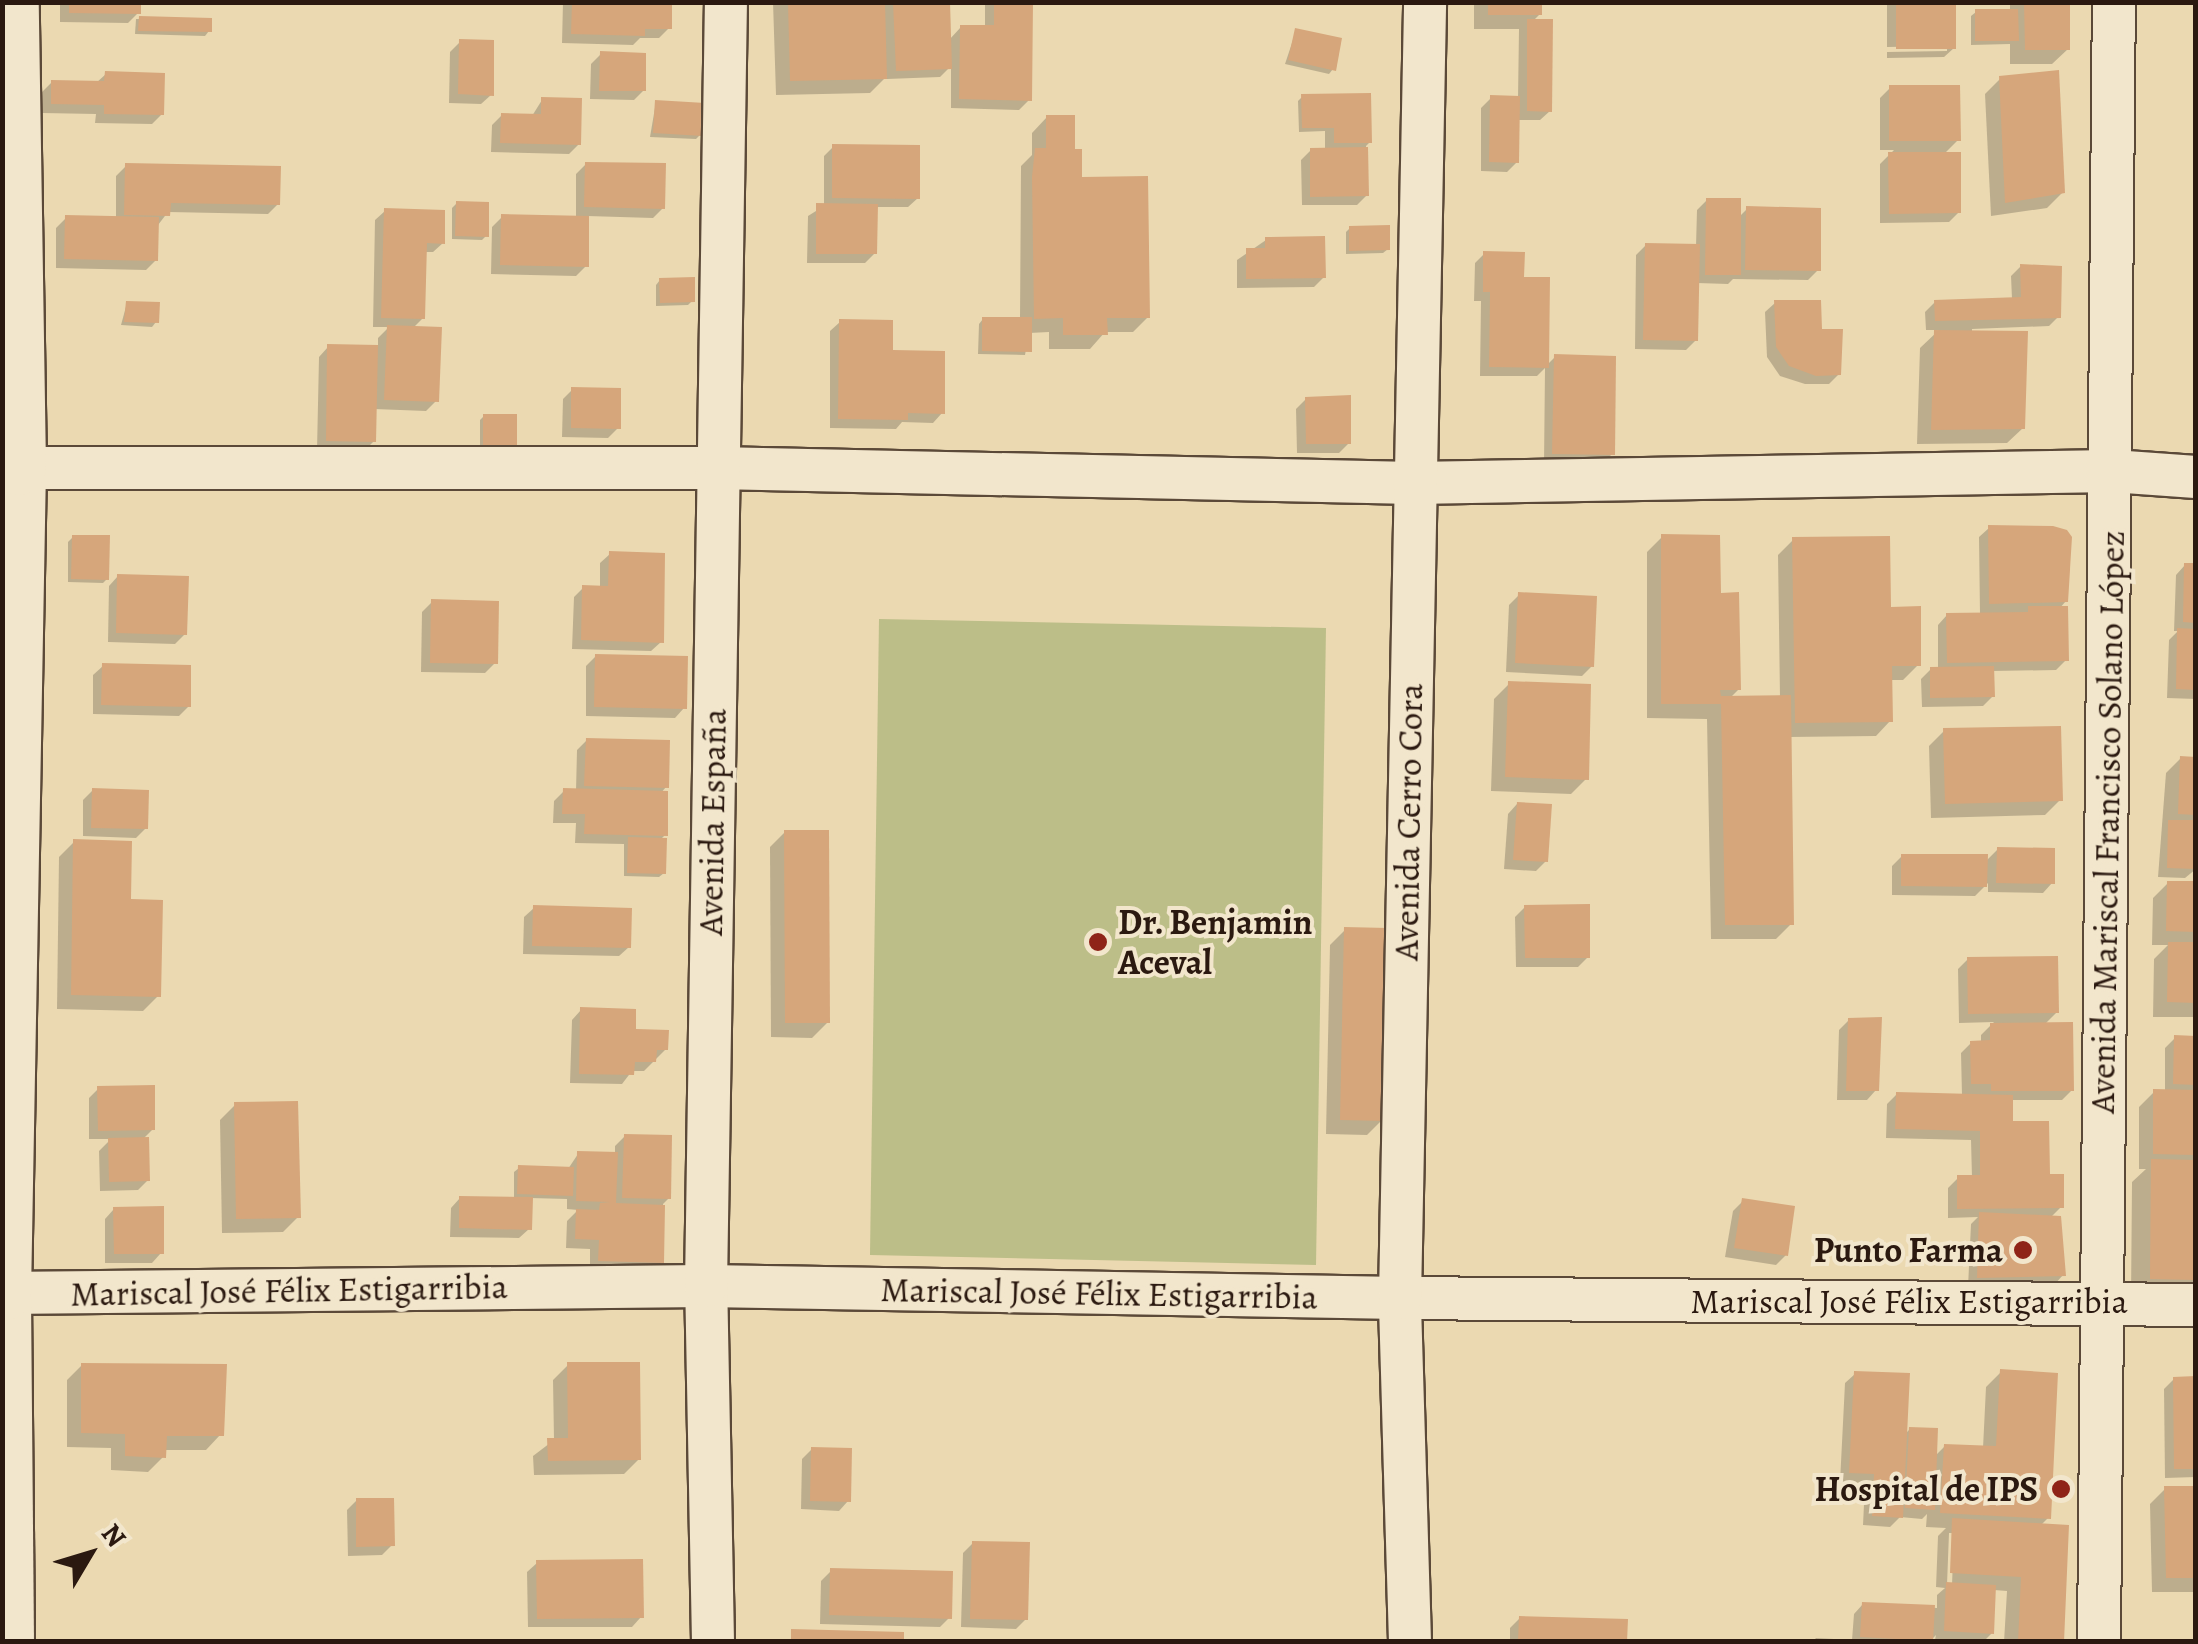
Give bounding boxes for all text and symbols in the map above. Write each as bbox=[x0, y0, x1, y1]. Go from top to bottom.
street label: Avenida Mariscal Francisco Solano López bbox=[2081, 530, 2133, 1114]
street label: Avenida Cerro Cora bbox=[1385, 683, 1431, 961]
street label: Avenida España bbox=[689, 708, 735, 936]
place label: Dr. Benjamin Aceval bbox=[1118, 901, 1313, 983]
marker: Dr. Benjamin Aceval bbox=[1087, 931, 1109, 953]
place label: Punto Farma bbox=[1814, 1229, 2003, 1271]
marker: Punto Farma bbox=[2012, 1239, 2034, 1261]
street label: Mariscal José Félix Estigarribia bbox=[70, 1265, 508, 1315]
street label: Mariscal José Félix Estigarribia bbox=[880, 1268, 1318, 1318]
street label: Mariscal José Félix Estigarribia bbox=[1690, 1280, 2128, 1322]
place label: Hospital de IPS bbox=[1815, 1468, 2038, 1510]
marker: Hospital de IPS bbox=[2048, 1476, 2074, 1502]
north arrow bbox=[40, 1504, 140, 1604]
text: N bbox=[92, 1516, 135, 1555]

